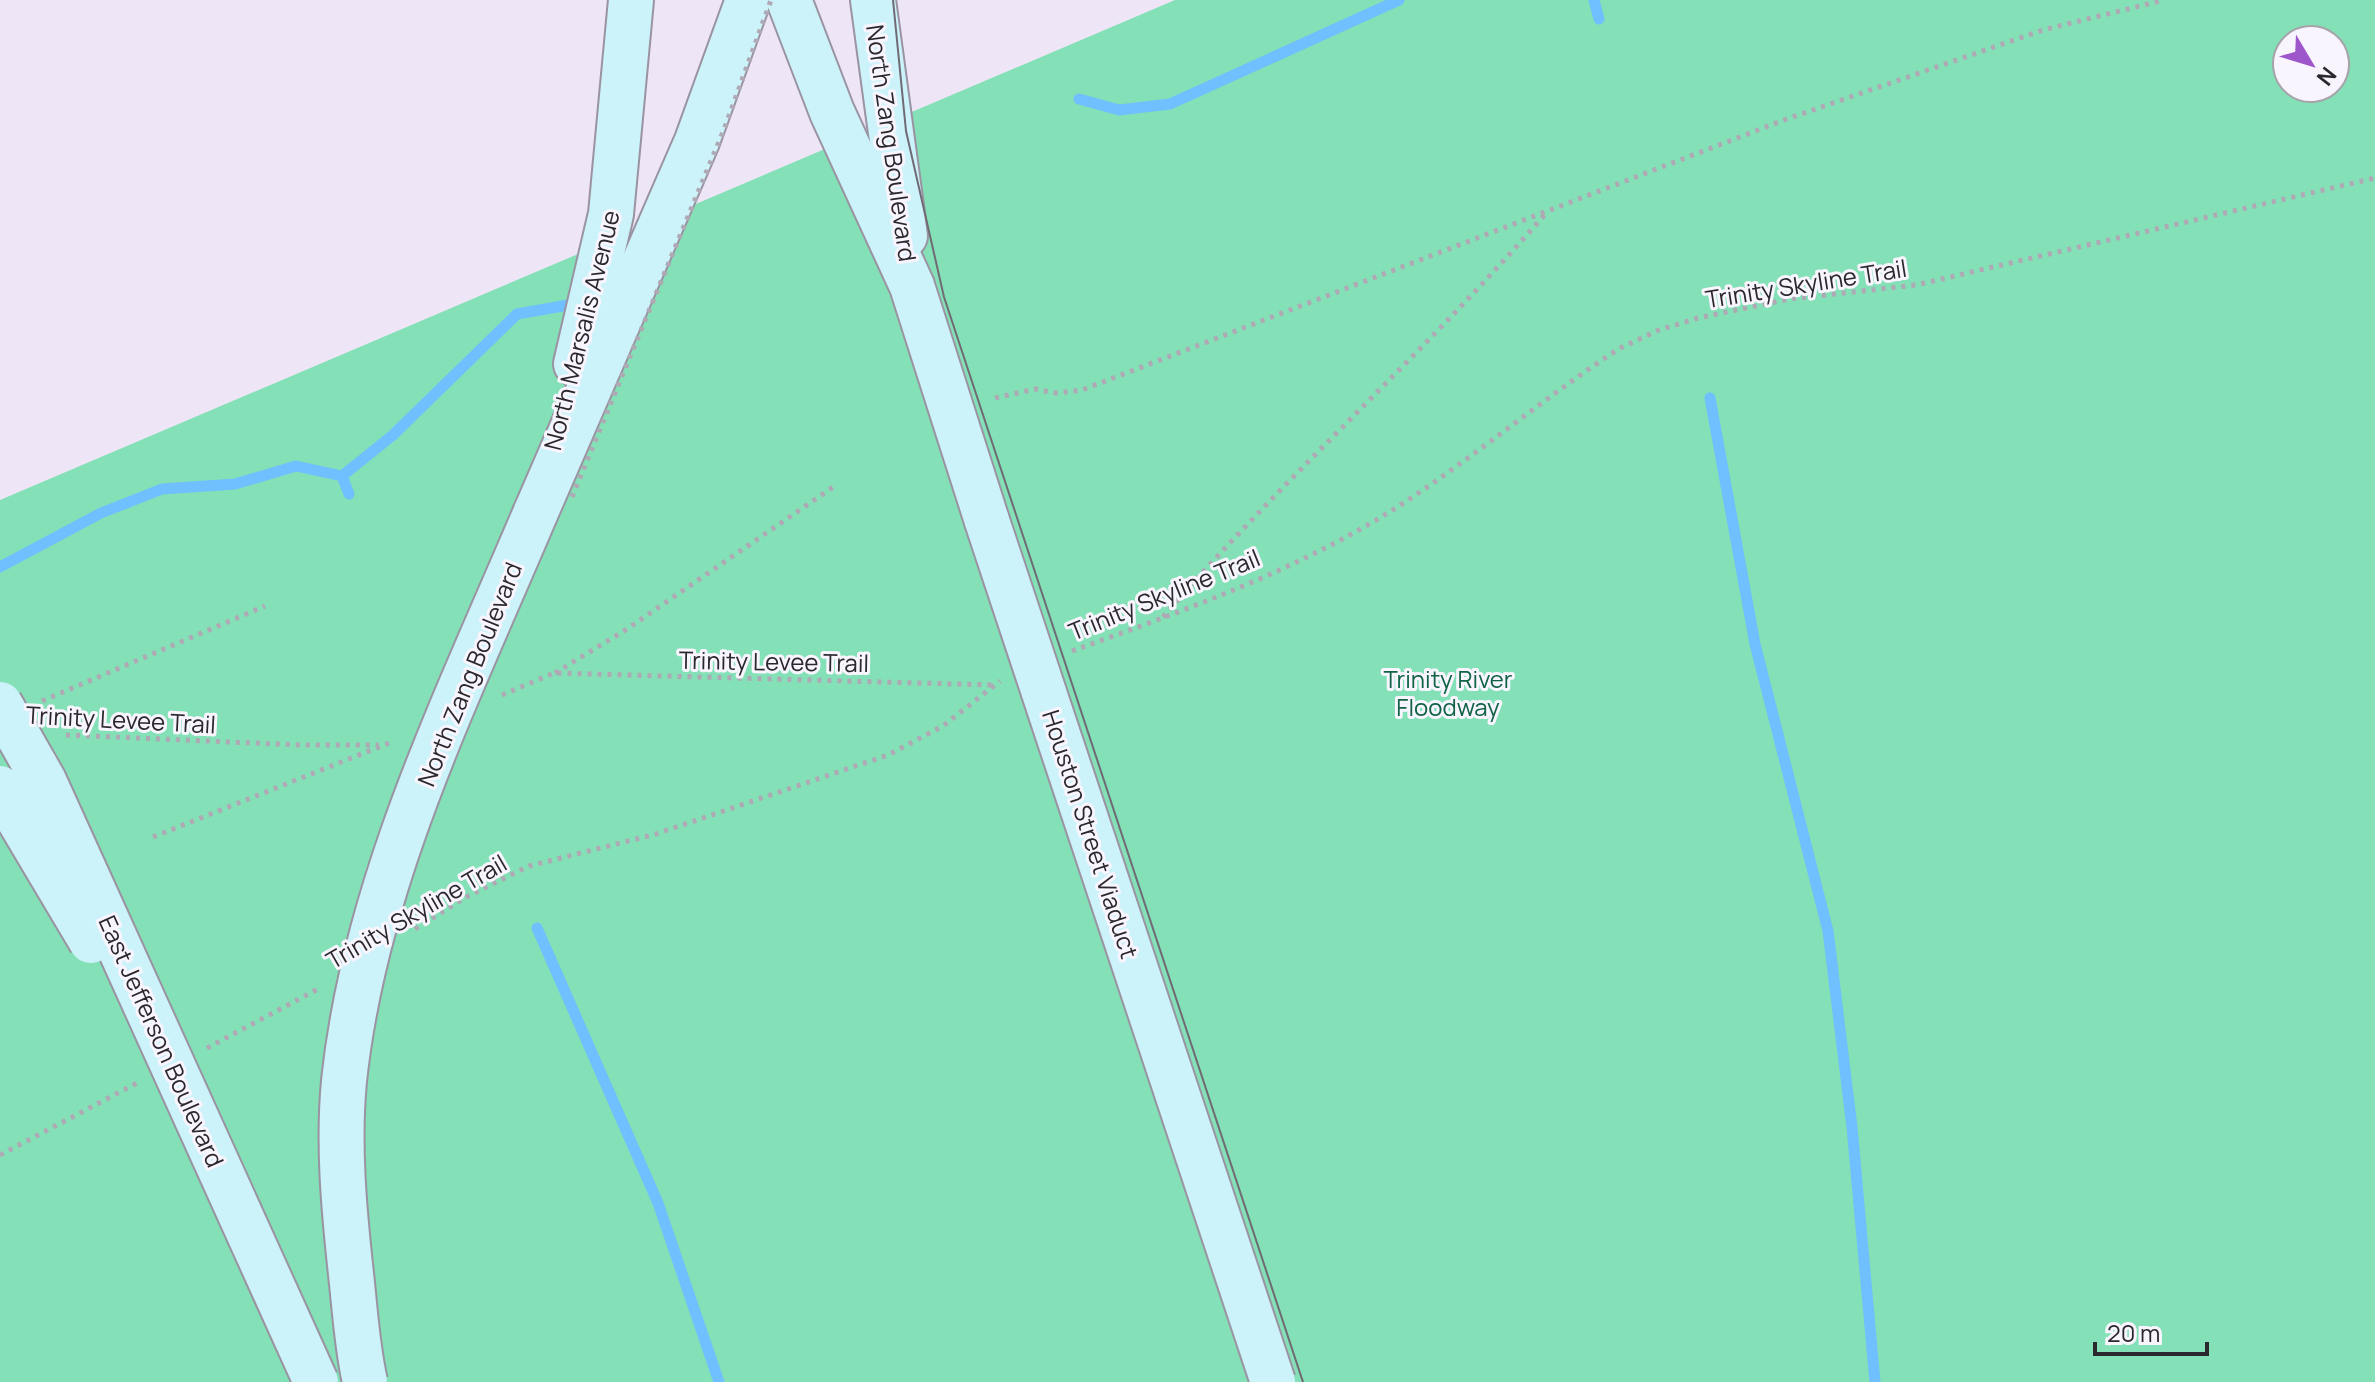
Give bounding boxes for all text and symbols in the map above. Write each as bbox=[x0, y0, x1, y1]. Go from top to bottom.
street label: North Zang Boulevard bbox=[859, 22, 925, 264]
north arrow bbox=[2271, 24, 2351, 104]
text: N bbox=[2310, 61, 2343, 92]
street label: North Marsalis Avenue bbox=[535, 207, 627, 453]
street label: Trinity Skyline Trail bbox=[1703, 251, 1909, 315]
street label: Trinity Skyline Trail bbox=[1064, 541, 1264, 647]
street label: North Zang Boulevard bbox=[409, 557, 529, 791]
street label: Trinity Levee Trail bbox=[679, 643, 869, 679]
park label: Trinity River Floodway bbox=[1383, 662, 1513, 723]
street label: Trinity Levee Trail bbox=[25, 698, 217, 740]
street label: Houston Street Viaduct bbox=[1035, 706, 1147, 962]
street label: Trinity Skyline Trail bbox=[320, 846, 512, 976]
street label: East Jefferson Boulevard bbox=[92, 910, 232, 1172]
scale bar bbox=[2095, 1306, 2207, 1356]
text: 20 m bbox=[2107, 1316, 2160, 1349]

